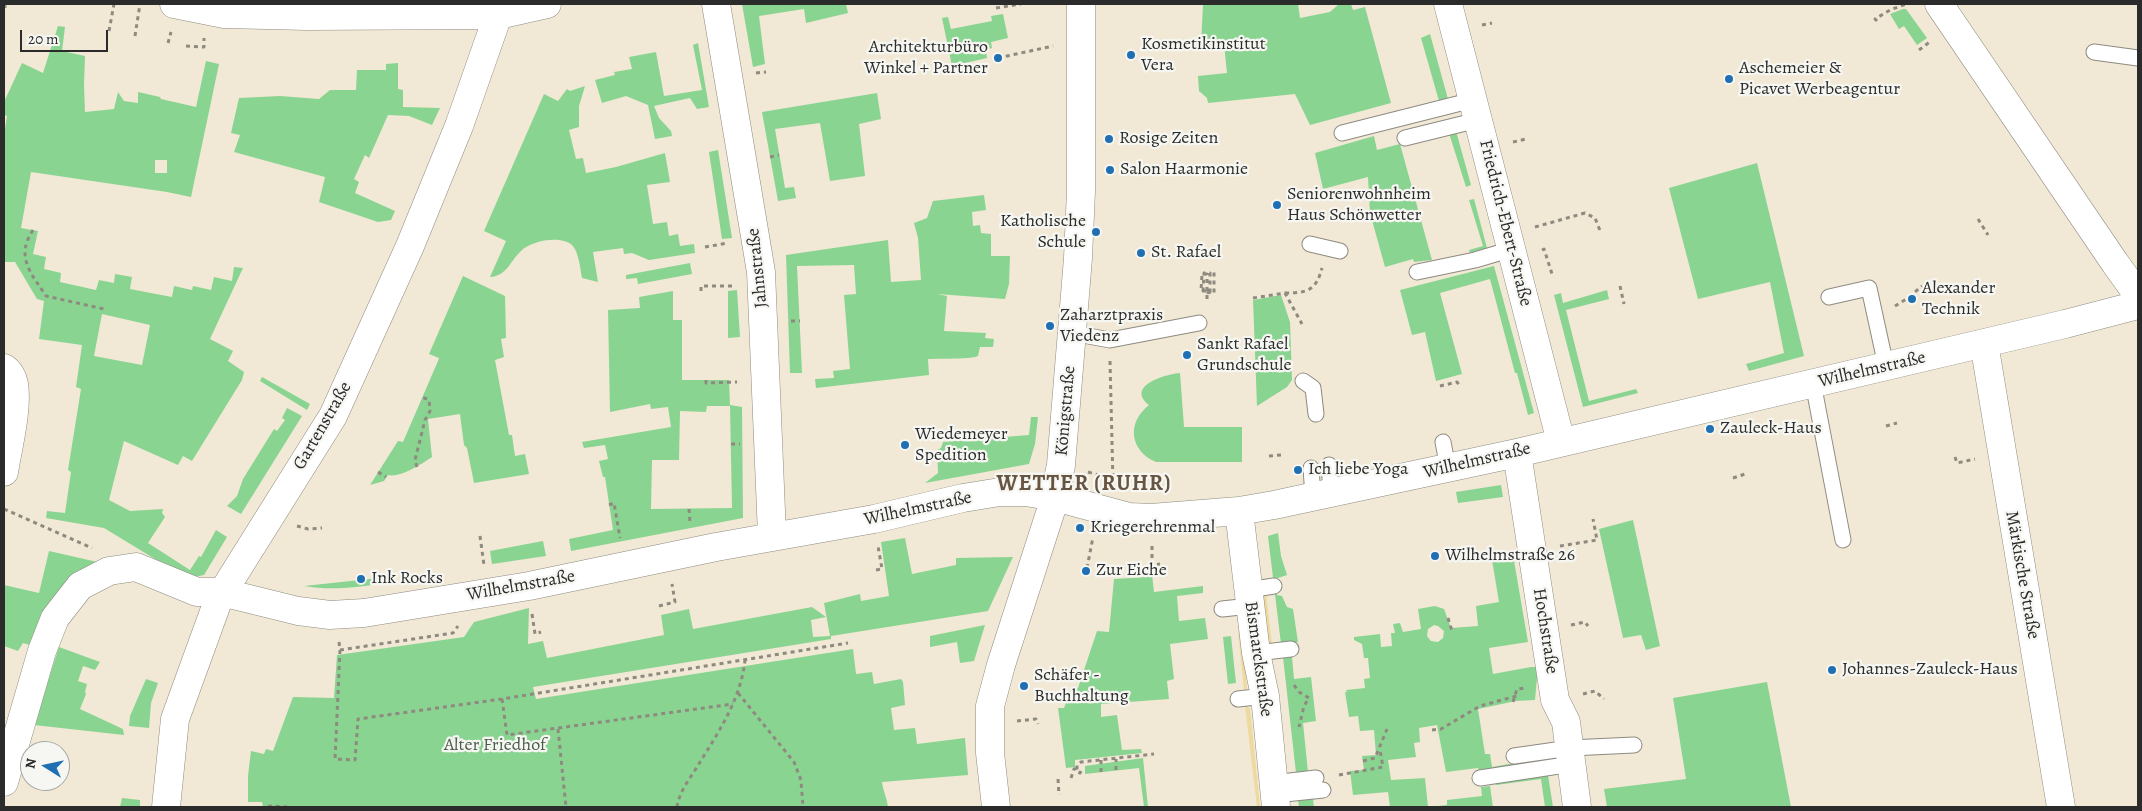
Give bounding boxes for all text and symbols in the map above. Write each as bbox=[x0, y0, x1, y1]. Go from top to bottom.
scale bar bbox=[22, 20, 110, 52]
text: 20 m bbox=[28, 29, 59, 49]
place label: Kosmetikinstitut Vera bbox=[1141, 34, 1266, 76]
place label: Architekturbüro Winkel + Partner bbox=[864, 37, 988, 80]
marker: Kosmetikinstitut Vera bbox=[1125, 49, 1137, 61]
marker: Architekturbüro Winkel + Partner bbox=[992, 52, 1004, 64]
place label: Aschemeier & Picavet Werbeagentur bbox=[1739, 58, 1900, 100]
marker: Aschemeier & Picavet Werbeagentur bbox=[1723, 73, 1735, 85]
place label: Rosige Zeiten bbox=[1119, 128, 1218, 150]
marker: Rosige Zeiten bbox=[1103, 133, 1115, 145]
street label: Friedrich-Ebert-Straße bbox=[1474, 137, 1536, 309]
place label: Salon Haarmonie bbox=[1120, 159, 1248, 181]
marker: Salon Haarmonie bbox=[1104, 164, 1116, 176]
place label: Seniorenwohnheim Haus Schönwetter bbox=[1287, 184, 1431, 226]
marker: Seniorenwohnheim Haus Schönwetter bbox=[1271, 199, 1283, 211]
place label: Katholische Schule bbox=[1000, 211, 1086, 253]
marker: Katholische Schule bbox=[1090, 226, 1102, 238]
street label: Jahnstraße bbox=[743, 227, 773, 309]
place label: St. Rafael bbox=[1151, 242, 1221, 264]
marker: St. Rafael bbox=[1135, 247, 1147, 259]
place label: Alexander Technik bbox=[1922, 278, 1995, 320]
marker: Alexander Technik bbox=[1906, 293, 1918, 305]
place label: Zaharztpraxis Viedenz bbox=[1060, 305, 1163, 348]
marker: Zaharztpraxis Viedenz bbox=[1044, 320, 1056, 332]
place label: Sankt Rafael Grundschule bbox=[1197, 334, 1291, 376]
street label: Wilhelmstraße bbox=[1816, 347, 1928, 393]
marker: Sankt Rafael Grundschule bbox=[1181, 349, 1193, 361]
street label: Königstraße bbox=[1051, 365, 1081, 457]
street label: Gartenstraße bbox=[289, 378, 357, 474]
place label: Zauleck-Haus bbox=[1720, 418, 1822, 440]
marker: Zauleck-Haus bbox=[1704, 423, 1716, 435]
place label: Wiedemeyer Spedition bbox=[915, 424, 1008, 466]
street label: Wilhelmstraße bbox=[1421, 438, 1533, 484]
marker: Wiedemeyer Spedition bbox=[899, 439, 911, 451]
place label: Ich liebe Yoga bbox=[1308, 459, 1408, 481]
marker: Ich liebe Yoga bbox=[1292, 464, 1304, 476]
district label: WETTER (RUHR) bbox=[995, 472, 1173, 498]
street label: Wilhelmstraße bbox=[862, 487, 974, 531]
street label: Märkische Straße bbox=[2000, 509, 2044, 641]
place label: Kriegerehrenmal bbox=[1090, 517, 1215, 539]
marker: Kriegerehrenmal bbox=[1074, 522, 1086, 534]
place label: Wilhelmstraße 26 bbox=[1445, 545, 1575, 567]
marker: Wilhelmstraße 26 bbox=[1429, 550, 1441, 562]
place label: Zur Eiche bbox=[1096, 560, 1167, 582]
marker: Zur Eiche bbox=[1080, 565, 1092, 577]
street label: Wilhelmstraße bbox=[465, 566, 577, 606]
place label: Ink Rocks bbox=[371, 568, 443, 590]
marker: Ink Rocks bbox=[355, 573, 367, 585]
street label: Hochstraße bbox=[1528, 587, 1562, 675]
street label: Bismarckstraße bbox=[1239, 600, 1277, 718]
place label: Johannes-Zauleck-Haus bbox=[1842, 659, 2018, 681]
marker: Johannes-Zauleck-Haus bbox=[1826, 664, 1838, 676]
place label: Schäfer - Buchhaltung bbox=[1034, 665, 1129, 708]
marker: Schäfer - Buchhaltung bbox=[1018, 680, 1030, 692]
park label: Alter Friedhof bbox=[444, 735, 546, 757]
north arrow bbox=[20, 741, 70, 791]
text: N bbox=[20, 757, 41, 770]

